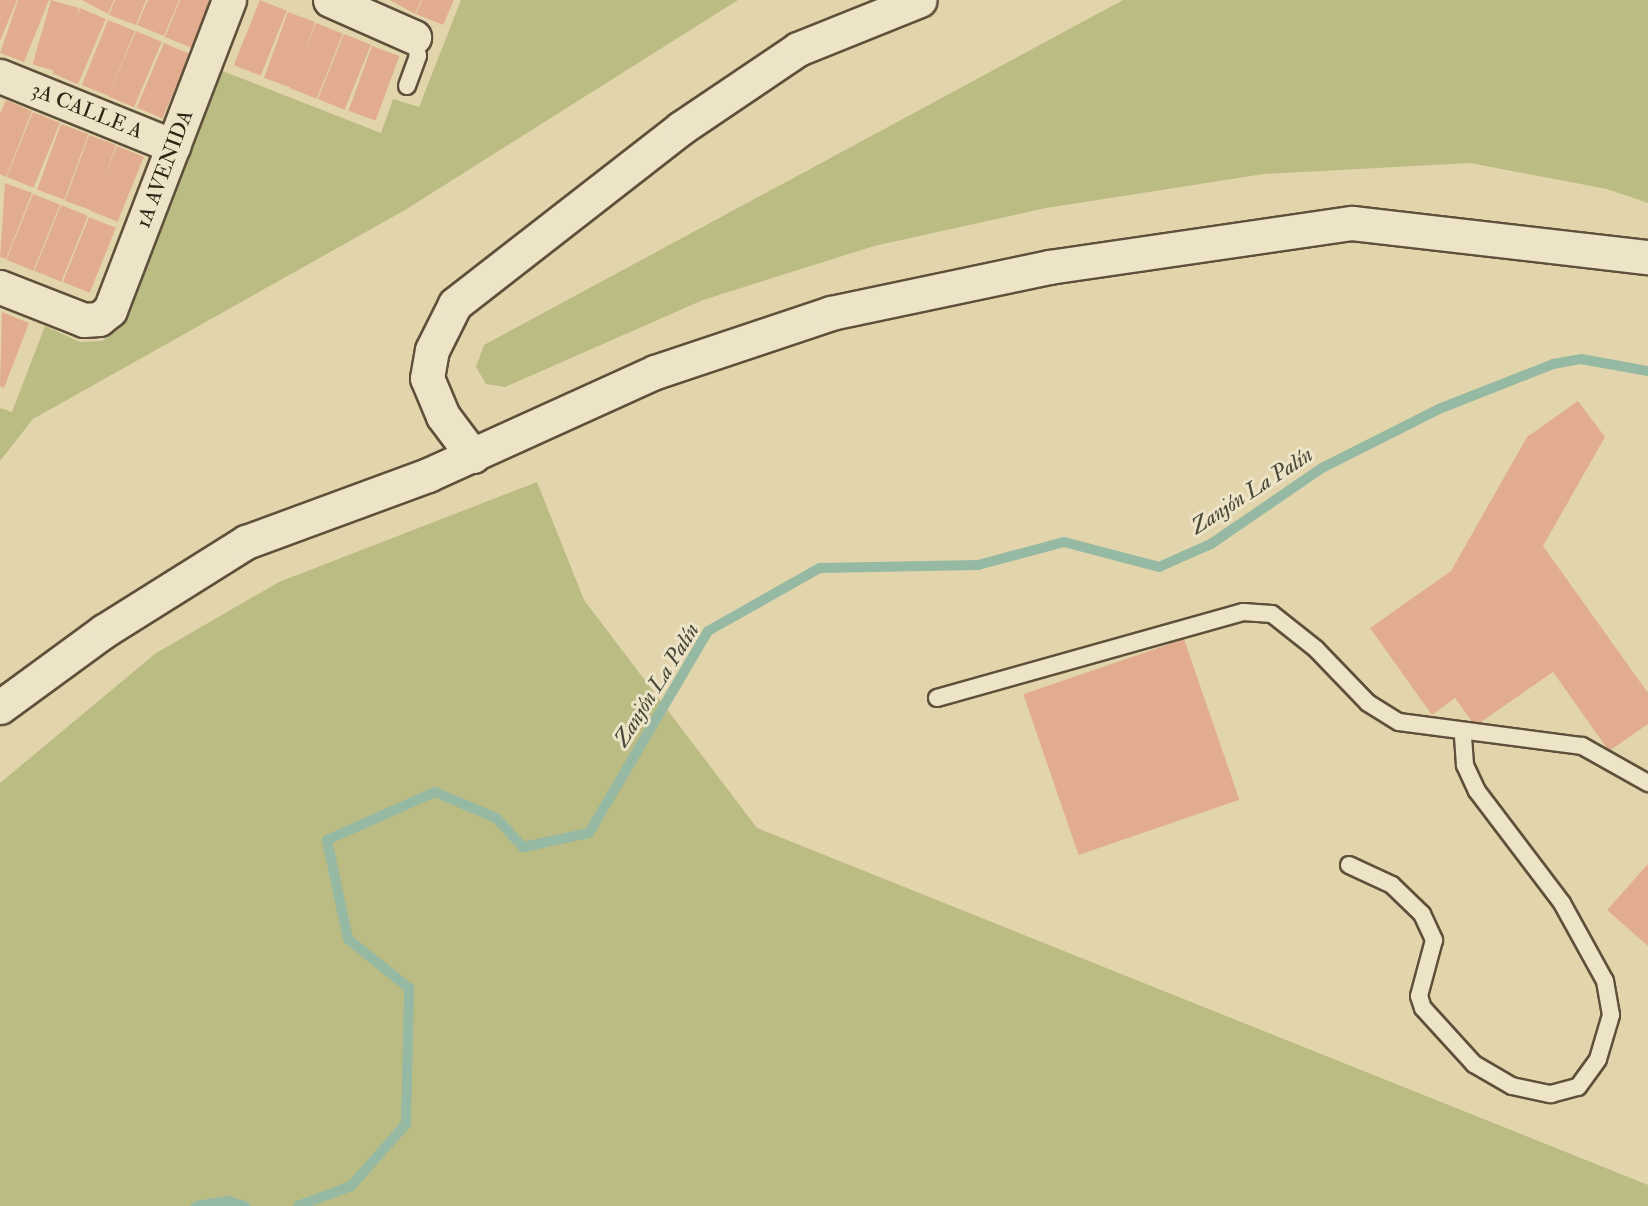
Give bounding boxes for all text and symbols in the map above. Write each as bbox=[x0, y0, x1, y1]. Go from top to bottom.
street label: 3A CALLE A bbox=[28, 77, 146, 145]
street label: 1A AVENIDA bbox=[131, 106, 199, 232]
water label: Zanjón La Palín bbox=[1186, 442, 1318, 540]
water label: Zanjón La Palín bbox=[609, 619, 705, 751]

